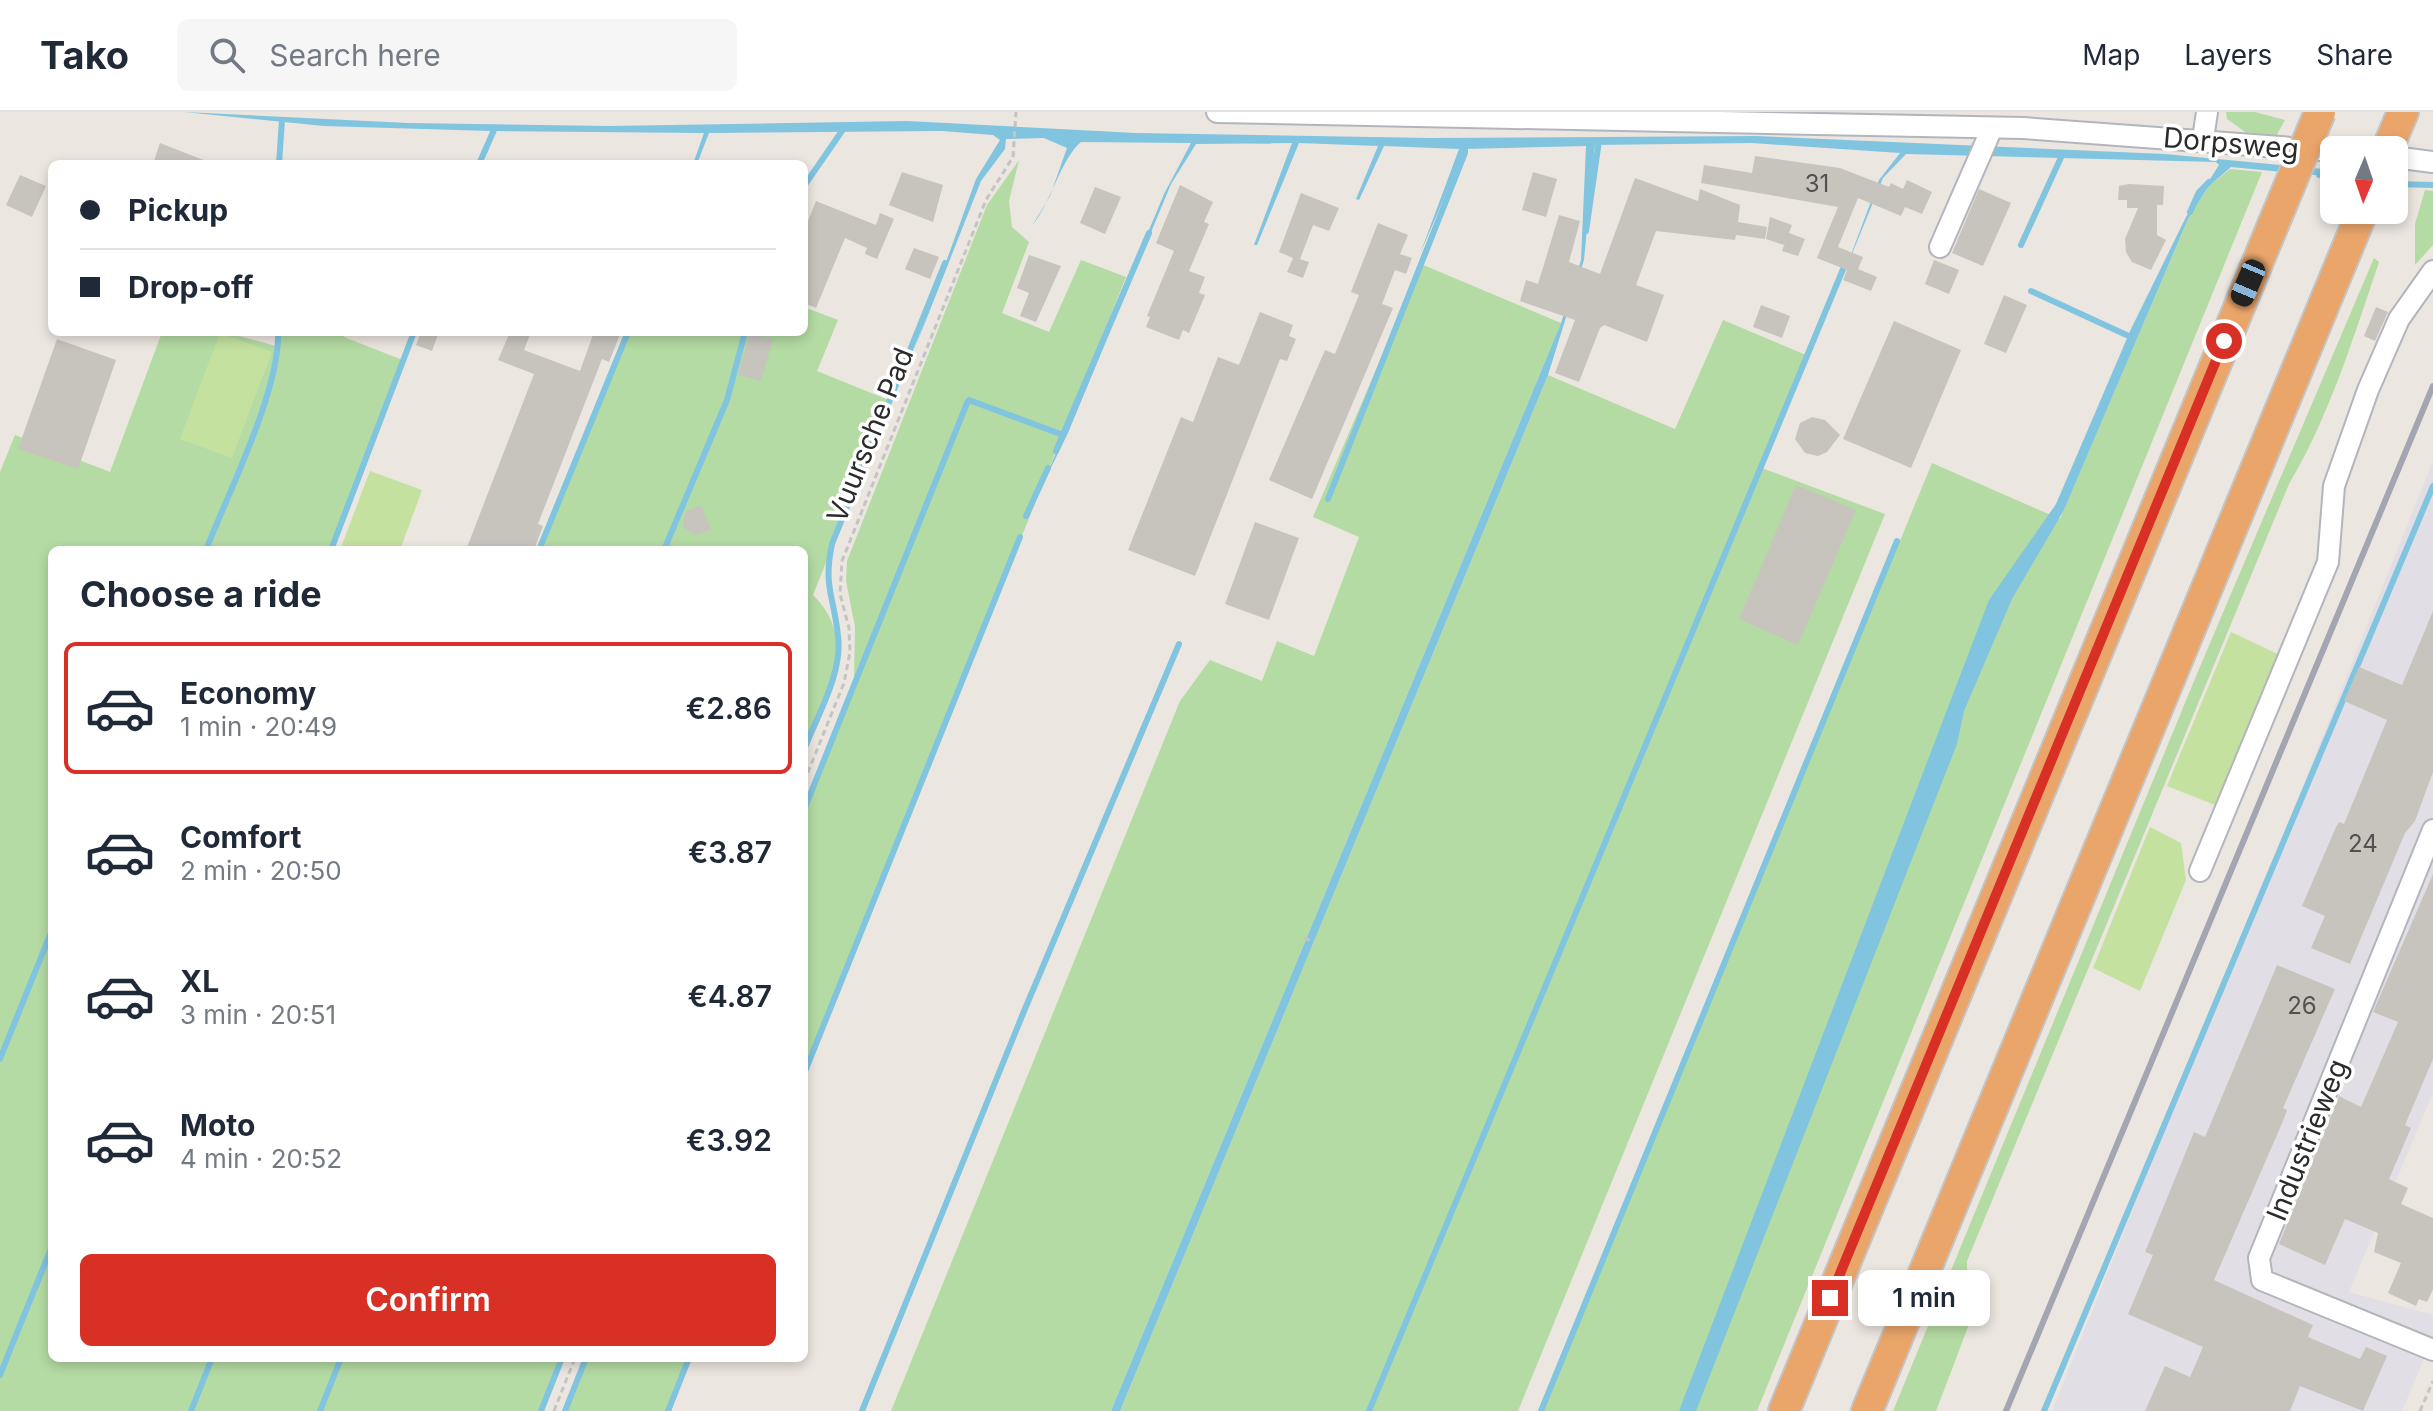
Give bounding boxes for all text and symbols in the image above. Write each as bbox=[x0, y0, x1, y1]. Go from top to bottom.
search box bbox=[177, 19, 737, 91]
text: Tako bbox=[40, 32, 129, 78]
icon: search bbox=[205, 33, 249, 77]
text: Search here bbox=[269, 37, 441, 73]
text: Map bbox=[2082, 38, 2140, 72]
text: Layers bbox=[2184, 38, 2272, 72]
text: Share bbox=[2316, 38, 2393, 72]
street label: Dorpsweg bbox=[2162, 120, 2300, 166]
north arrow bbox=[2320, 136, 2408, 224]
map controls bbox=[2320, 136, 2408, 224]
house number: 31 bbox=[1805, 169, 1829, 198]
text: Pickup bbox=[128, 192, 228, 228]
car bbox=[2228, 256, 2268, 310]
text: Drop-off bbox=[128, 269, 254, 305]
route start bbox=[2206, 323, 2242, 359]
street label: Vuursche Pad bbox=[820, 343, 920, 527]
text: Choose a ride bbox=[80, 572, 322, 616]
icon: car bbox=[84, 672, 156, 744]
text: Economy bbox=[180, 675, 316, 711]
text: €2.86 bbox=[686, 690, 772, 726]
text: 1 min · 20:49 bbox=[180, 711, 337, 742]
icon: car bbox=[84, 816, 156, 888]
text: Comfort bbox=[180, 819, 301, 855]
house number: 24 bbox=[2348, 829, 2378, 858]
text: €3.87 bbox=[688, 834, 772, 870]
text: 2 min · 20:50 bbox=[180, 855, 342, 886]
icon: car bbox=[84, 960, 156, 1032]
text: XL bbox=[180, 963, 219, 999]
text: €4.87 bbox=[687, 978, 772, 1014]
house number: 26 bbox=[2287, 991, 2317, 1020]
text: 3 min · 20:51 bbox=[180, 999, 336, 1030]
street label: Industrieweg bbox=[2259, 1054, 2355, 1226]
icon: car bbox=[84, 1104, 156, 1176]
text: Moto bbox=[180, 1107, 255, 1143]
text: €3.92 bbox=[686, 1122, 772, 1158]
text: 4 min · 20:52 bbox=[180, 1143, 342, 1174]
button: Confirm bbox=[80, 1254, 776, 1346]
callout: 1 min bbox=[1858, 1270, 1990, 1326]
route end bbox=[1812, 1280, 1848, 1316]
text: 1 min bbox=[1892, 1282, 1956, 1313]

